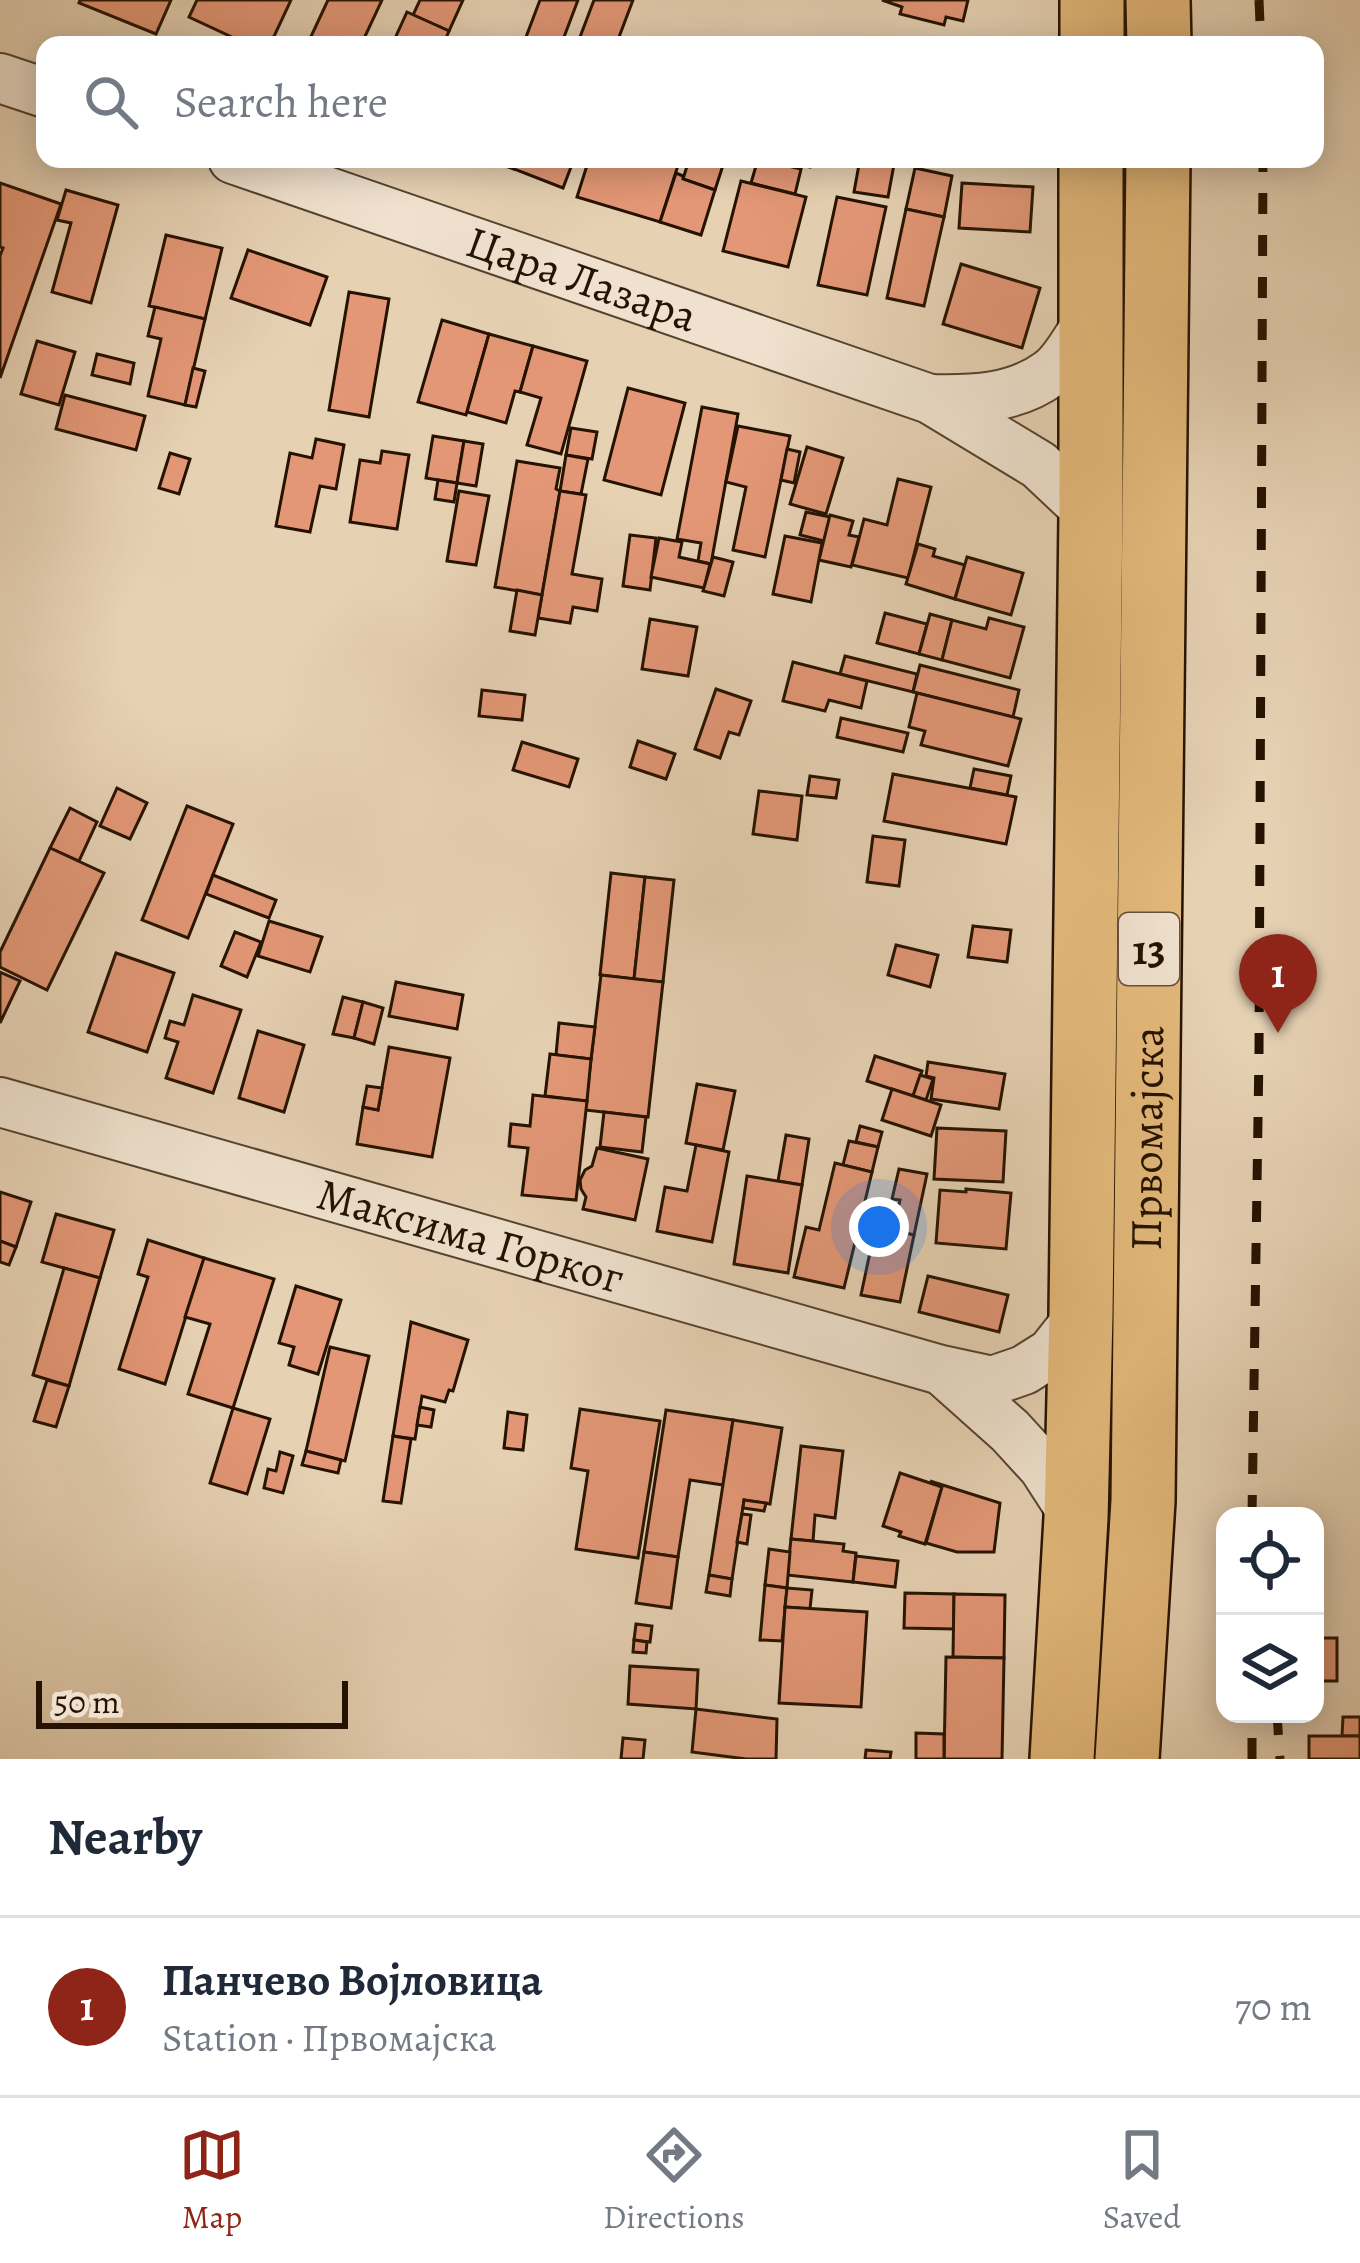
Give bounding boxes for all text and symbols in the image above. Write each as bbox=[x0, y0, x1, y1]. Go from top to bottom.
search box bbox=[36, 36, 1324, 168]
icon: search bbox=[78, 69, 144, 135]
text: Search here bbox=[174, 71, 388, 133]
street label: Цара Лазара bbox=[458, 211, 706, 348]
road number: 13 bbox=[1119, 913, 1179, 985]
pin: 1 bbox=[1239, 934, 1317, 1033]
street label: Првомајска bbox=[1115, 1026, 1179, 1251]
street label: Максима Горког bbox=[310, 1163, 631, 1309]
your location bbox=[849, 1197, 909, 1257]
map controls bbox=[1216, 1507, 1324, 1723]
button: locate bbox=[1216, 1507, 1324, 1615]
button: layers bbox=[1216, 1615, 1324, 1723]
scale bar bbox=[36, 1675, 348, 1728]
text: 50 m bbox=[54, 1679, 120, 1724]
text: Nearby bbox=[48, 1802, 202, 1872]
text: Панчево Војловица bbox=[162, 1949, 543, 2011]
text: 1 bbox=[80, 1980, 94, 2033]
text: 70 m bbox=[1235, 1980, 1312, 2033]
text: Station · Првомајска bbox=[162, 2011, 496, 2064]
tab: Map bbox=[179, 2122, 245, 2239]
tab: Directions bbox=[603, 2122, 745, 2239]
tab: Saved bbox=[1103, 2122, 1181, 2239]

